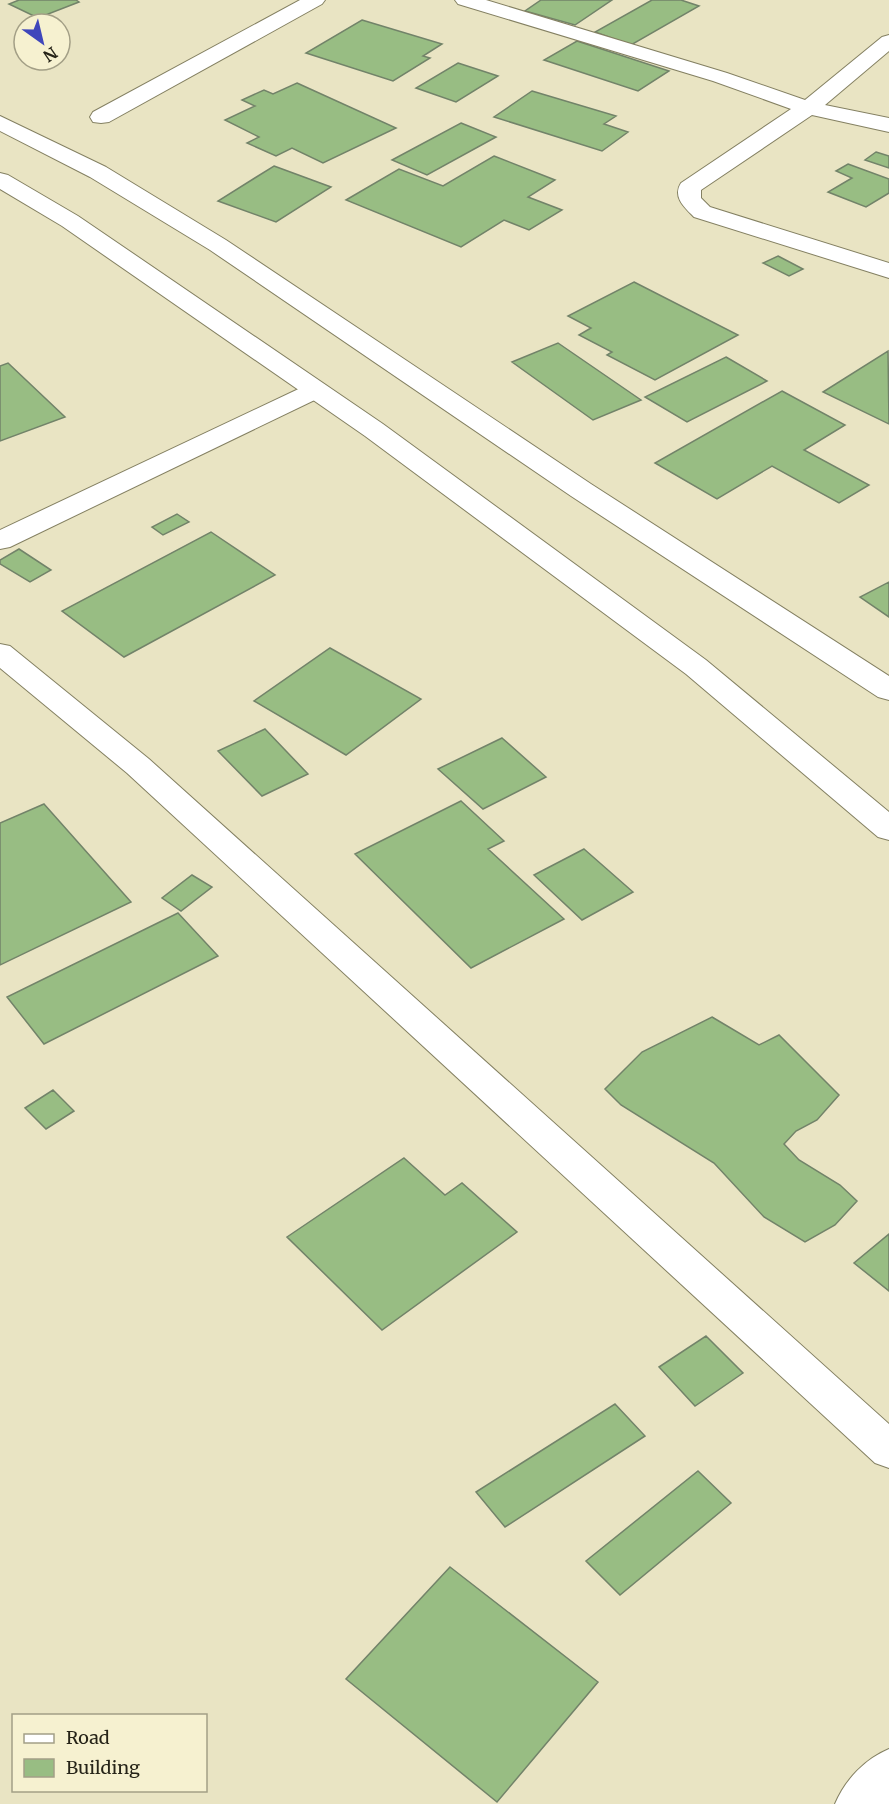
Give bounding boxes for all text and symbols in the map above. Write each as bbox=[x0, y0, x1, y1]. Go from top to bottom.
north arrow bbox=[12, 12, 72, 72]
text: N bbox=[39, 43, 61, 66]
legend bbox=[12, 1714, 207, 1792]
text: Road bbox=[66, 1726, 110, 1749]
text: Building bbox=[66, 1756, 140, 1779]

